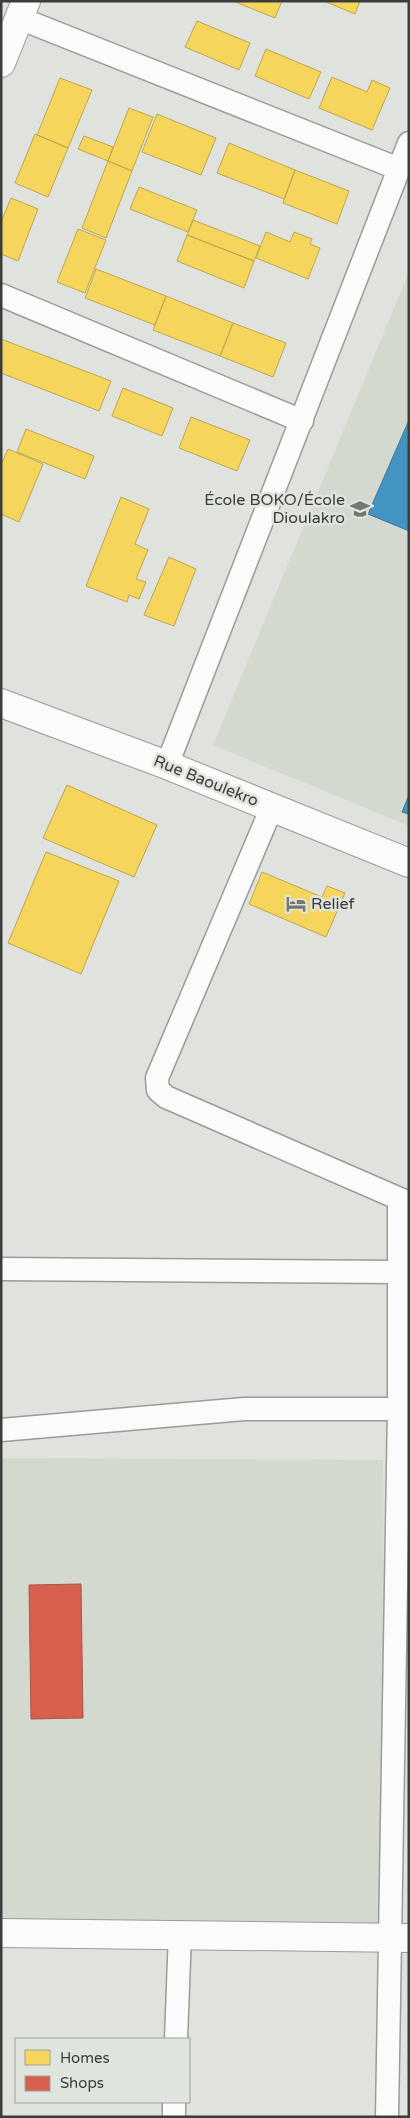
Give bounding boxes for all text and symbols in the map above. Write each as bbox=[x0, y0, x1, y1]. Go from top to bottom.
place label: École BOKO/École Dioulakro bbox=[204, 490, 345, 528]
school or university icon: École BOKO/École Dioulakro bbox=[349, 498, 371, 520]
street label: Rue Baoulekro bbox=[151, 751, 261, 811]
hotel icon: Relief bbox=[285, 893, 307, 915]
place label: Relief bbox=[311, 894, 355, 914]
legend bbox=[15, 2038, 190, 2103]
text: Homes bbox=[60, 2049, 110, 2067]
text: Shops bbox=[60, 2074, 104, 2092]

